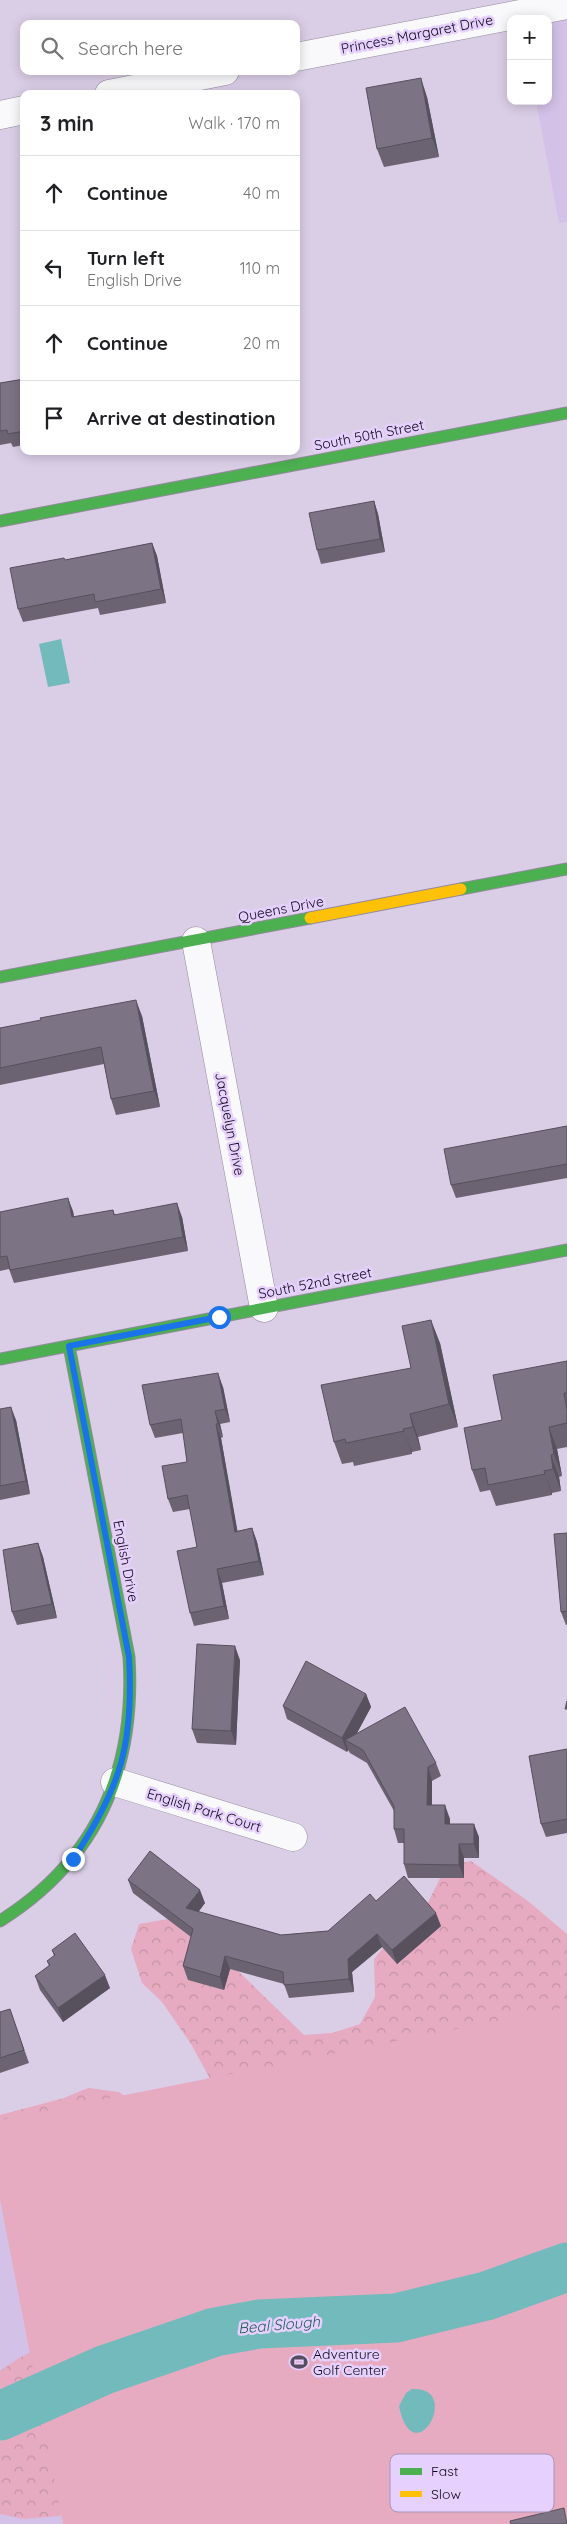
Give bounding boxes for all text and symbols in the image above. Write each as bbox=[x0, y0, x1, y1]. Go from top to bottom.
street label: Princess Margaret Drive bbox=[339, 10, 495, 58]
map controls bbox=[507, 15, 552, 105]
button: + bbox=[507, 15, 552, 60]
search box bbox=[20, 20, 300, 75]
icon: search bbox=[38, 34, 66, 62]
text: Search here bbox=[78, 36, 183, 60]
button: − bbox=[507, 60, 552, 105]
text: 3 min bbox=[40, 110, 94, 136]
text: Walk · 170 m bbox=[188, 113, 280, 133]
icon: ahead bbox=[40, 179, 68, 207]
text: Continue bbox=[87, 181, 168, 205]
text: 40 m bbox=[243, 183, 280, 203]
text: Turn left bbox=[87, 246, 165, 270]
icon: left bbox=[40, 254, 68, 282]
text: 110 m bbox=[240, 258, 280, 278]
text: English Drive bbox=[87, 270, 182, 290]
icon: ahead bbox=[40, 329, 68, 357]
text: Continue bbox=[87, 331, 168, 355]
text: 20 m bbox=[243, 333, 280, 353]
icon: arrive bbox=[40, 404, 68, 432]
text: Arrive at destination bbox=[87, 406, 276, 430]
street label: South 50th Street bbox=[313, 415, 426, 454]
street label: Queens Drive bbox=[237, 892, 325, 926]
street label: Jacquelyn Drive bbox=[211, 1071, 249, 1177]
street label: South 52nd Street bbox=[257, 1263, 373, 1303]
route start bbox=[208, 1306, 231, 1329]
street label: English Drive bbox=[109, 1519, 143, 1604]
street label: English Park Court bbox=[145, 1784, 264, 1836]
route end bbox=[62, 1848, 85, 1871]
water label: Beal Slough bbox=[237, 2311, 321, 2338]
place label: Adventure Golf Center bbox=[313, 2345, 387, 2379]
sports icon: Adventure Golf Center bbox=[289, 2352, 309, 2372]
legend bbox=[390, 2454, 554, 2512]
text: Fast bbox=[431, 2462, 459, 2480]
text: Slow bbox=[431, 2485, 461, 2503]

